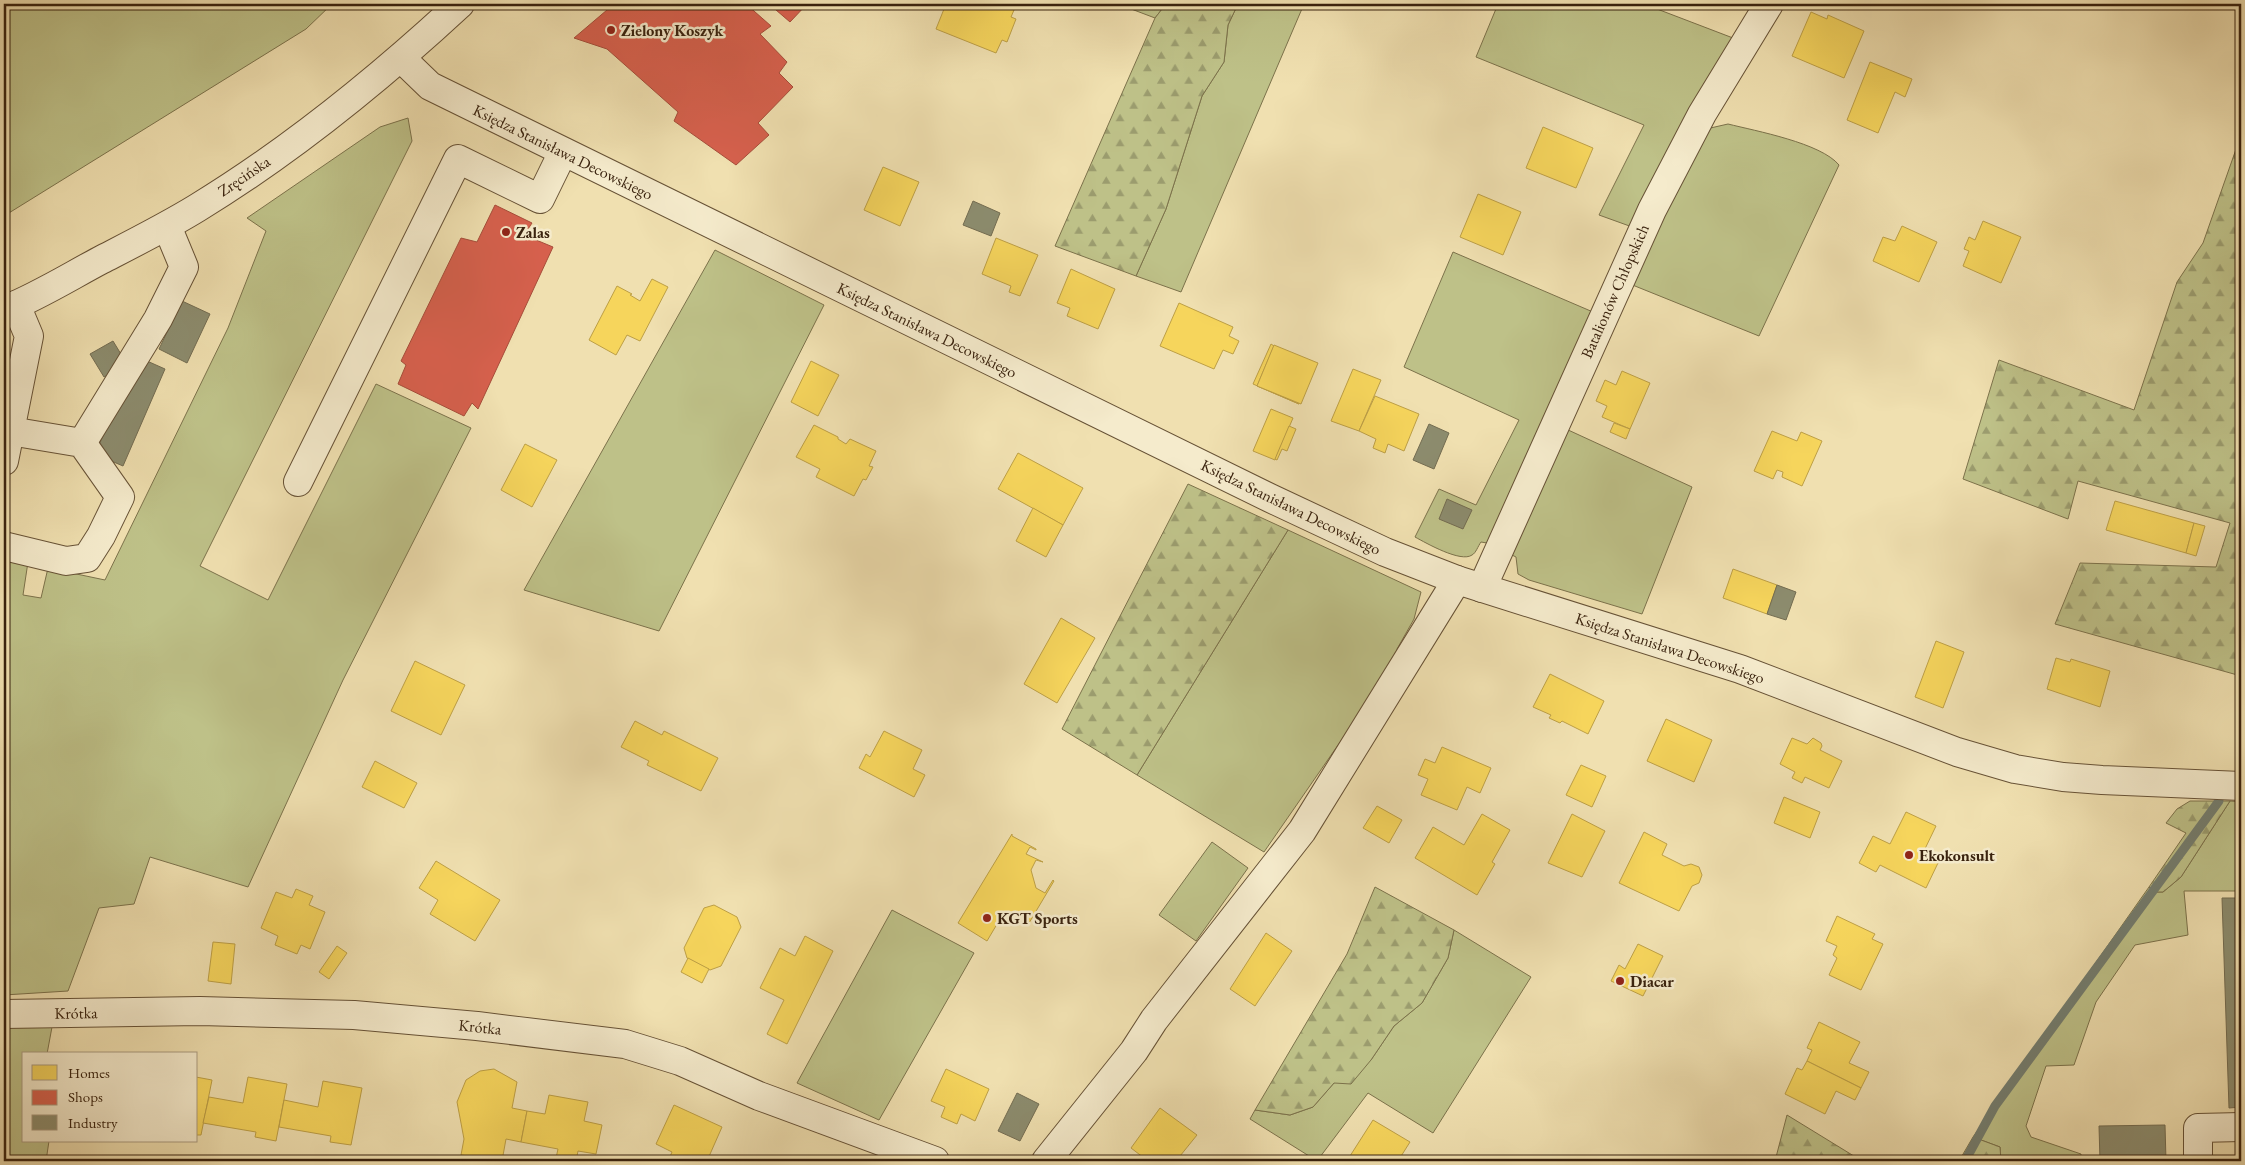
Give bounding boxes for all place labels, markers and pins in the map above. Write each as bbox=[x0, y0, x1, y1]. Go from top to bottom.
place label: Zielony Koszyk bbox=[621, 20, 723, 41]
marker: Zielony Koszyk bbox=[605, 24, 617, 36]
place label: Zalas bbox=[516, 222, 550, 243]
marker: Zalas bbox=[500, 226, 512, 238]
place label: Ekokonsult bbox=[1919, 845, 1995, 866]
marker: Ekokonsult bbox=[1903, 849, 1915, 861]
place label: KGT Sports bbox=[997, 908, 1078, 929]
marker: KGT Sports bbox=[981, 912, 993, 924]
place label: Diacar bbox=[1630, 971, 1674, 992]
marker: Diacar bbox=[1614, 975, 1626, 987]

